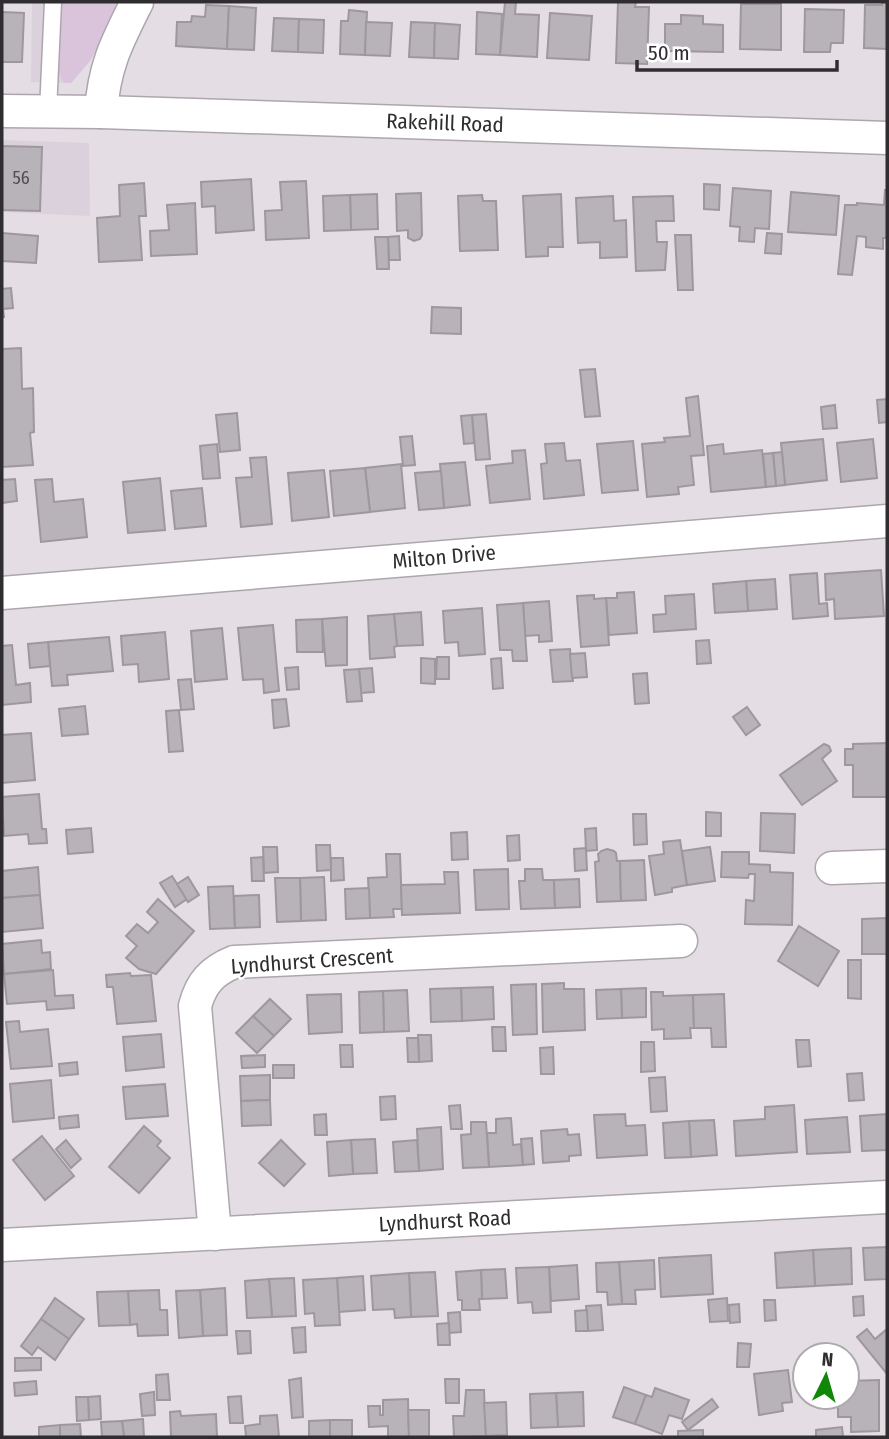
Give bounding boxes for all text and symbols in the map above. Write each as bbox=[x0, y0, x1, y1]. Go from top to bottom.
scale bar bbox=[637, 28, 836, 72]
text: 50 m bbox=[648, 40, 690, 66]
street label: Rakehill Road bbox=[386, 108, 504, 138]
house number: 56 bbox=[12, 167, 30, 189]
street label: Milton Drive bbox=[391, 540, 497, 574]
street label: Lyndhurst Crescent bbox=[230, 942, 394, 980]
street label: Lyndhurst Road bbox=[378, 1205, 512, 1237]
north arrow bbox=[791, 1341, 861, 1411]
text: N bbox=[821, 1348, 834, 1372]

